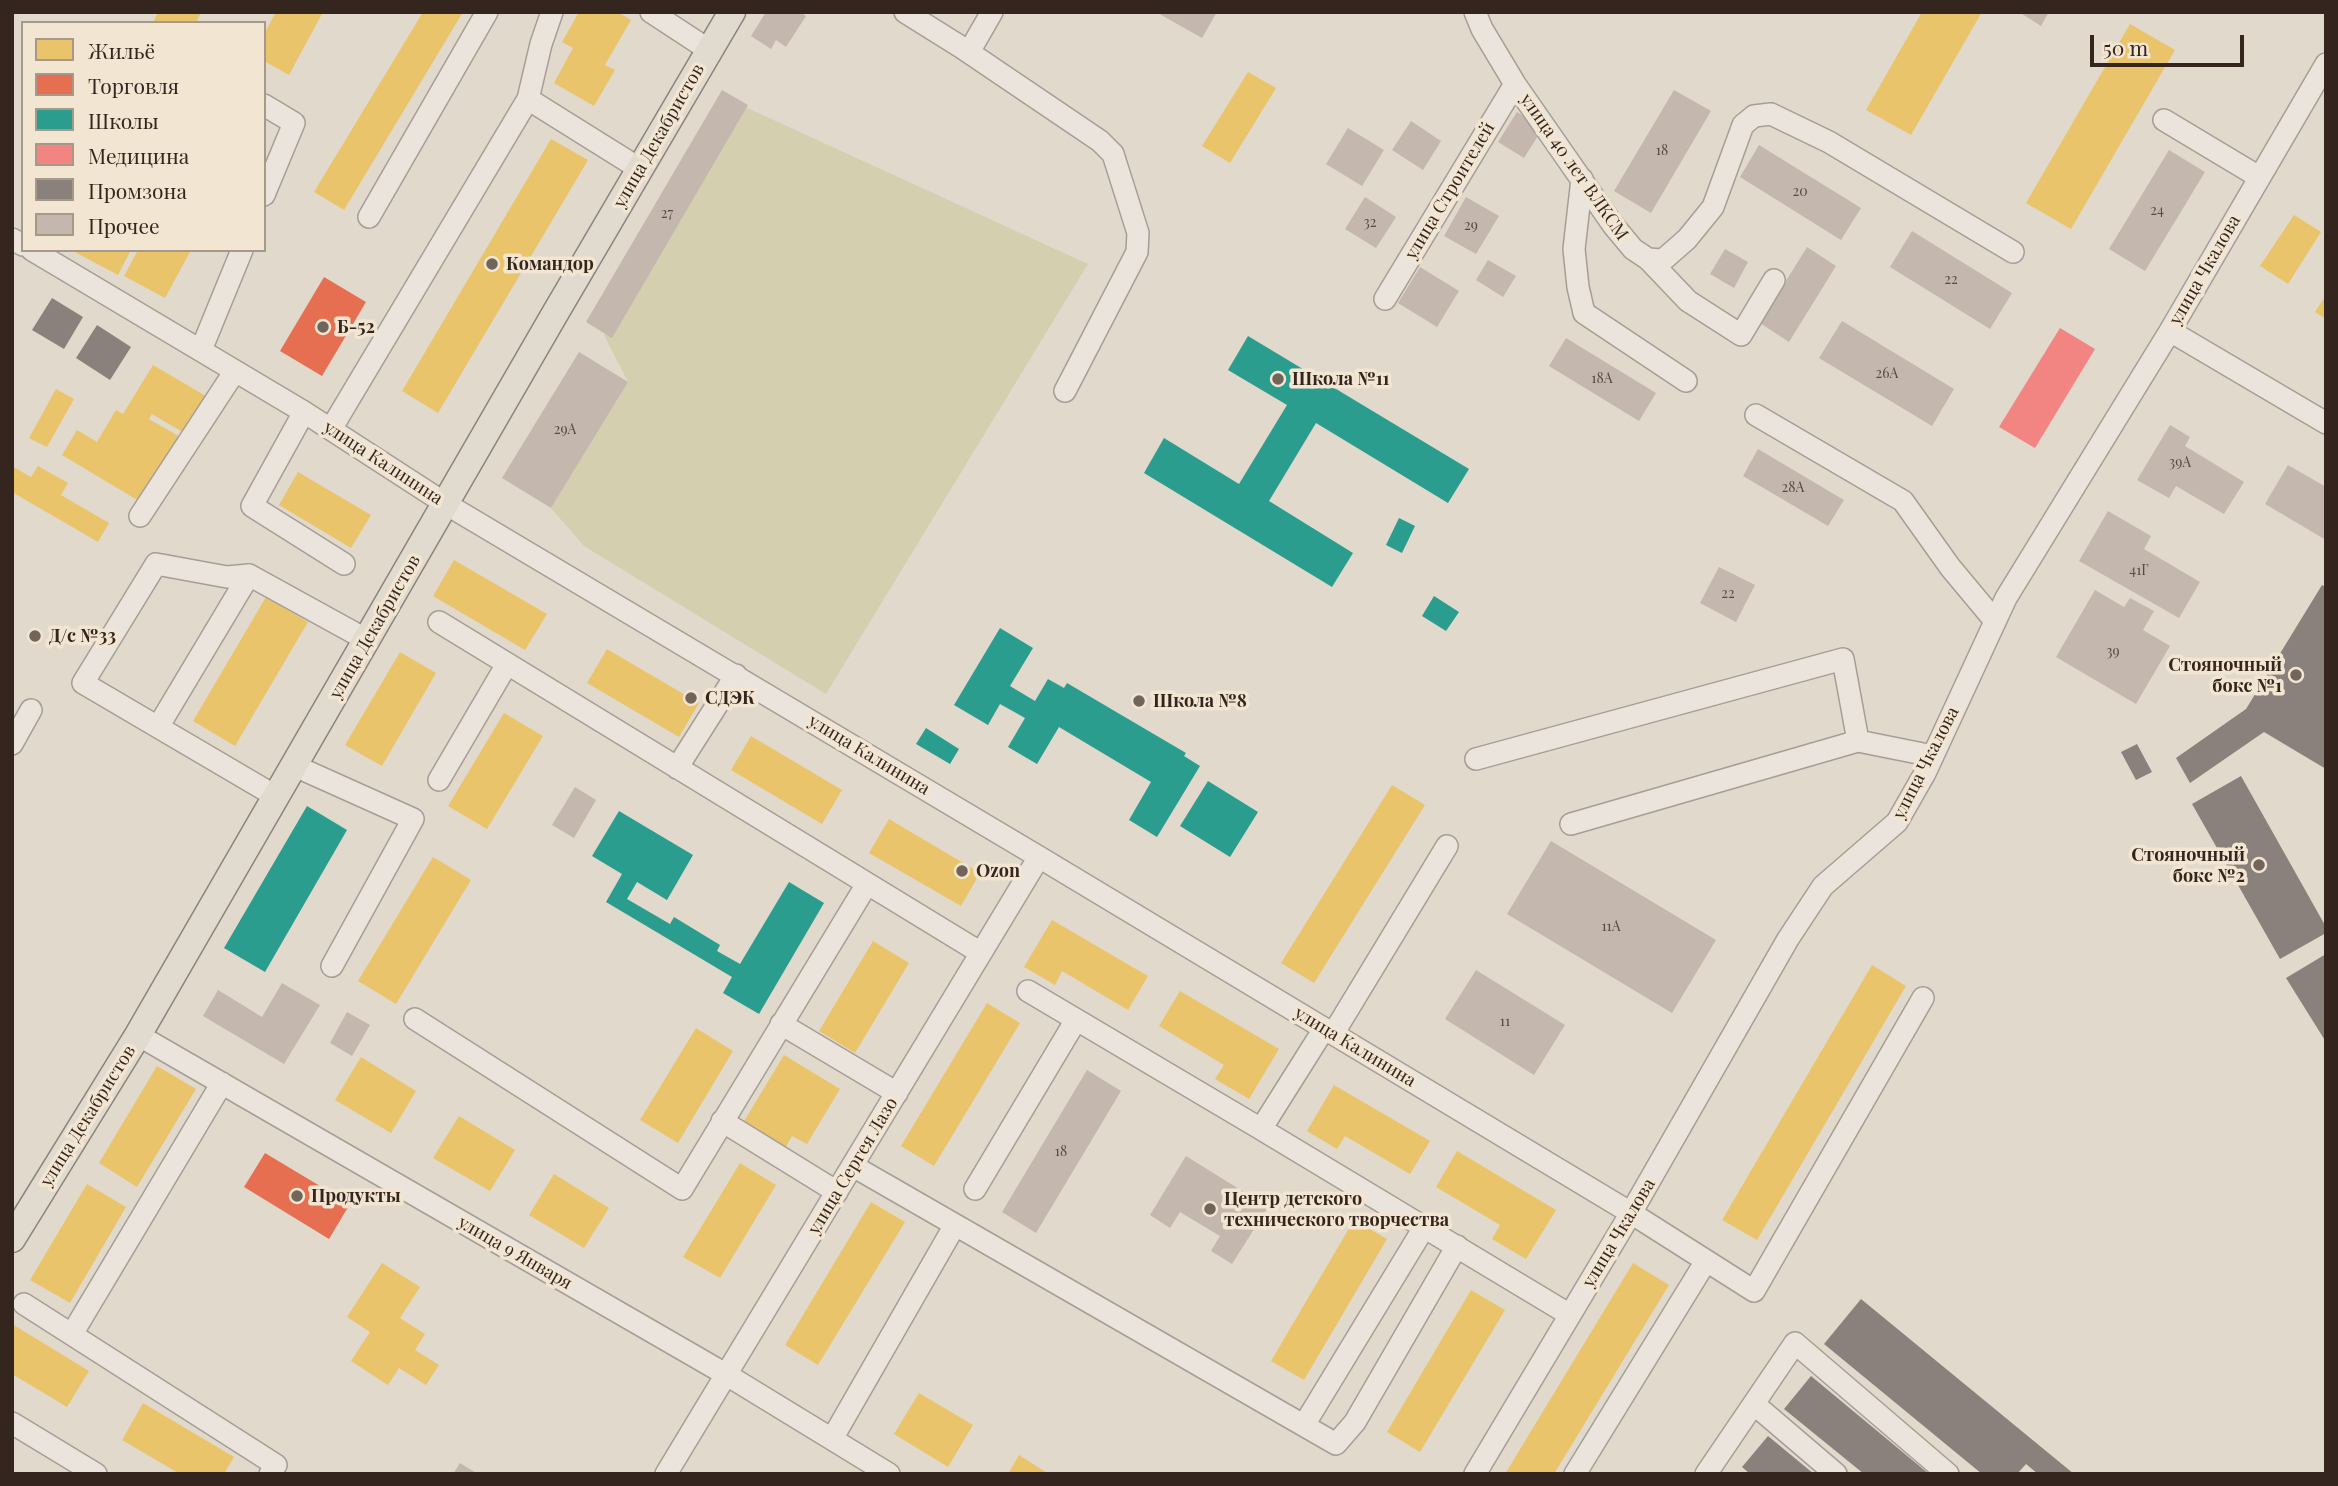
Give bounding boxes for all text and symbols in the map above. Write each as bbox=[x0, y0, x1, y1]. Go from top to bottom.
legend bbox=[21, 21, 266, 252]
scale bar bbox=[2093, 21, 2247, 65]
text: 50 m bbox=[2103, 33, 2148, 61]
text: Жильё bbox=[88, 36, 155, 64]
street label: улица Декабристов bbox=[609, 60, 709, 212]
text: Торговля bbox=[88, 71, 179, 99]
street label: улица 40 лет ВЛКСМ bbox=[1515, 89, 1633, 245]
text: Школы bbox=[88, 106, 159, 134]
street label: улица Строителей bbox=[1401, 119, 1499, 263]
text: Медицина bbox=[88, 141, 189, 169]
house number: 18 bbox=[1656, 143, 1668, 159]
text: Промзона bbox=[88, 176, 187, 204]
house number: 20 bbox=[1792, 184, 1808, 200]
house number: 24 bbox=[2150, 203, 2164, 219]
house number: 27 bbox=[661, 206, 673, 222]
text: Прочее bbox=[88, 211, 160, 239]
street label: улица Чкалова bbox=[2165, 211, 2245, 329]
house number: 32 bbox=[1363, 215, 1377, 231]
house number: 29 bbox=[1464, 218, 1478, 234]
place label: Командор bbox=[506, 253, 594, 275]
marker: Командор bbox=[484, 256, 500, 272]
house number: 22 bbox=[1944, 272, 1958, 288]
place label: Б-52 bbox=[337, 316, 375, 338]
marker: Б-52 bbox=[315, 319, 331, 335]
house number: 26А bbox=[1876, 366, 1898, 382]
place label: Школа №11 bbox=[1292, 368, 1389, 390]
marker: Школа №11 bbox=[1270, 371, 1286, 387]
house number: 18А bbox=[1591, 371, 1613, 387]
street label: улица Калинина bbox=[319, 416, 447, 510]
house number: 29А bbox=[554, 422, 576, 438]
house number: 39А bbox=[2169, 455, 2191, 471]
house number: 28А bbox=[1782, 480, 1804, 496]
street label: улица Декабристов bbox=[325, 551, 425, 703]
house number: 41Г bbox=[2129, 563, 2149, 579]
house number: 22 bbox=[1721, 586, 1735, 602]
place label: Д/с №33 bbox=[49, 625, 116, 647]
marker: Д/с №33 bbox=[27, 628, 43, 644]
house number: 39 bbox=[2106, 644, 2120, 660]
place label: Стояночный бокс №1 bbox=[2168, 654, 2282, 696]
marker: Стояночный бокс №1 bbox=[2288, 667, 2304, 683]
place label: СДЭК bbox=[705, 687, 755, 709]
marker: СДЭК bbox=[683, 690, 699, 706]
place label: Школа №8 bbox=[1153, 690, 1247, 712]
marker: Школа №8 bbox=[1131, 693, 1147, 709]
street label: улица Чкалова bbox=[1888, 703, 1964, 823]
street label: улица Калинина bbox=[804, 710, 934, 800]
place label: Стояночный бокс №2 bbox=[2131, 844, 2245, 886]
marker: Стояночный бокс №2 bbox=[2251, 857, 2267, 873]
place label: Ozon bbox=[976, 860, 1020, 882]
marker: Ozon bbox=[954, 863, 970, 879]
house number: 11А bbox=[1601, 919, 1621, 935]
street label: улица Калинина bbox=[1290, 1002, 1420, 1092]
house number: 11 bbox=[1500, 1014, 1510, 1030]
street label: улица Декабристов bbox=[36, 1041, 140, 1191]
street label: улица Сергея Лазо bbox=[804, 1093, 902, 1239]
house number: 18 bbox=[1055, 1144, 1067, 1160]
street label: улица Чкалова bbox=[1578, 1175, 1660, 1291]
place label: Продукты bbox=[311, 1185, 401, 1207]
marker: Продукты bbox=[289, 1188, 305, 1204]
place label: Центр детского технического творчества bbox=[1224, 1188, 1449, 1230]
marker: Центр детского технического творчества bbox=[1202, 1201, 1218, 1217]
street label: улица 9 Января bbox=[454, 1212, 576, 1294]

